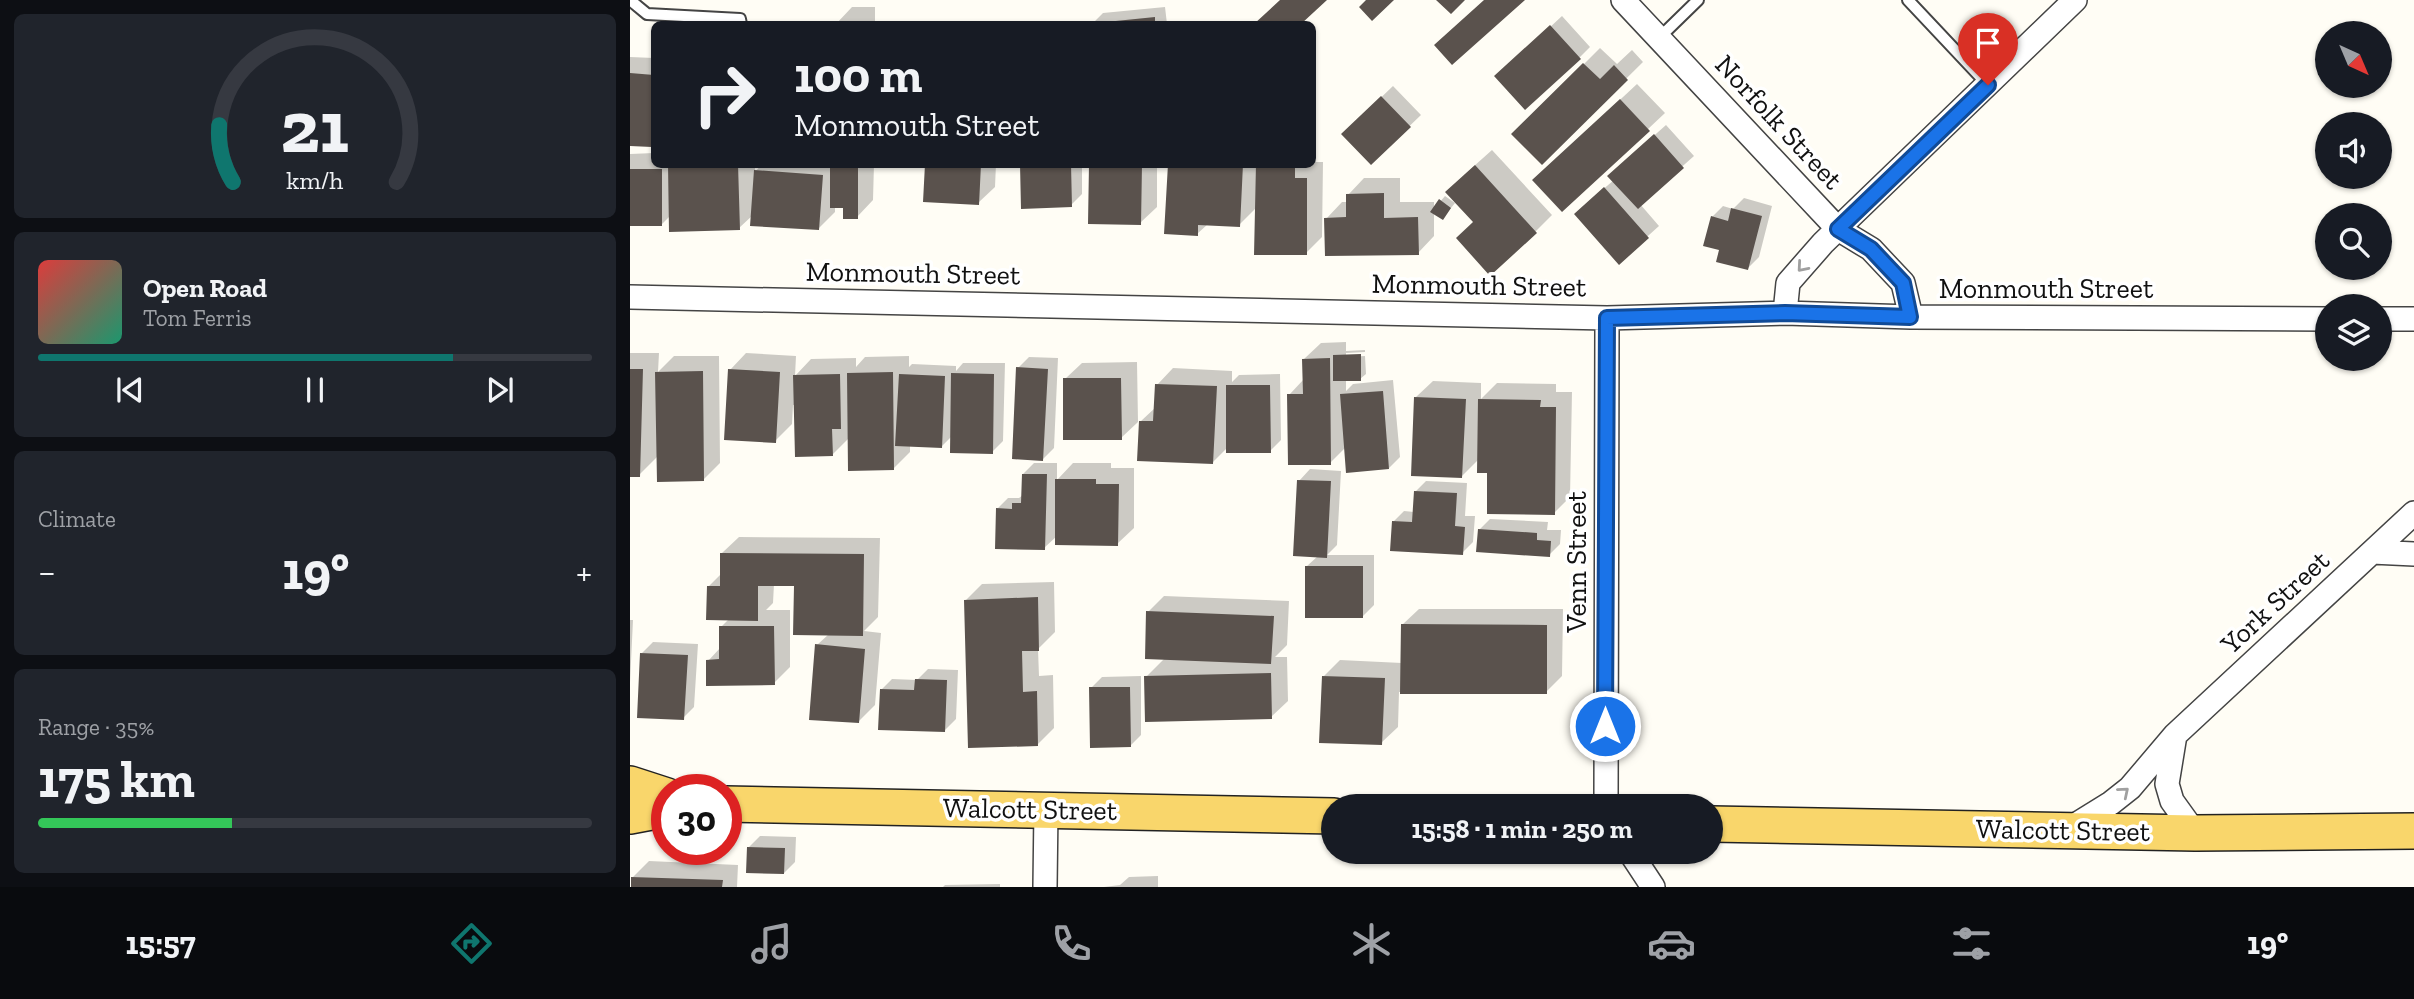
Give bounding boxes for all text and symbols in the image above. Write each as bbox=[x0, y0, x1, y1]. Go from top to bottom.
pin bbox=[1958, 13, 2018, 85]
north arrow bbox=[2315, 21, 2392, 98]
map controls bbox=[2315, 21, 2392, 371]
icon: arrive bbox=[1969, 24, 2007, 62]
text: 100 m bbox=[794, 46, 922, 105]
street label: Norfolk Street bbox=[1708, 48, 1850, 196]
icon: right bbox=[679, 49, 770, 140]
text: 21 bbox=[281, 84, 349, 172]
text: Monmouth Street bbox=[794, 106, 1039, 144]
button: sound bbox=[2315, 112, 2392, 189]
text: km/h bbox=[286, 165, 344, 195]
button: search bbox=[2315, 203, 2392, 280]
street label: Monmouth Street bbox=[805, 255, 1021, 291]
one-way arrow bbox=[1798, 258, 1811, 271]
street label: Monmouth Street bbox=[1371, 267, 1587, 303]
text: Open Road bbox=[143, 272, 267, 304]
street label: Monmouth Street bbox=[1939, 272, 2154, 305]
button: layers bbox=[2315, 294, 2392, 371]
text: Tom Ferris bbox=[143, 304, 252, 332]
icon: previous bbox=[111, 371, 149, 409]
icon: pause bbox=[296, 371, 334, 409]
icon: next bbox=[481, 371, 519, 409]
street label: Venn Street bbox=[1560, 491, 1593, 634]
text: Climate bbox=[38, 505, 116, 533]
text: 19° bbox=[282, 540, 349, 602]
street label: York Street bbox=[2213, 543, 2336, 661]
text: − bbox=[38, 549, 56, 595]
text: + bbox=[576, 549, 592, 595]
position arrow bbox=[1568, 689, 1642, 763]
text: Range · 35% bbox=[38, 713, 154, 741]
text: 175 km bbox=[38, 748, 195, 810]
speed limit sign: 30 bbox=[651, 774, 742, 865]
one-way arrow bbox=[2115, 788, 2128, 800]
street label: Walcott Street bbox=[943, 791, 1118, 827]
street label: Walcott Street bbox=[1976, 812, 2151, 848]
text: 15:58 · 1 min · 250 m bbox=[1411, 813, 1633, 845]
icon: directions bbox=[447, 919, 496, 968]
icon: music bbox=[747, 919, 796, 968]
icon: phone bbox=[1047, 919, 1096, 968]
icon: climate bbox=[1347, 919, 1396, 968]
icon: car bbox=[1647, 919, 1696, 968]
icon: filters bbox=[1947, 919, 1996, 968]
text: 15:57 bbox=[126, 924, 196, 962]
text: 19° bbox=[2247, 924, 2288, 962]

